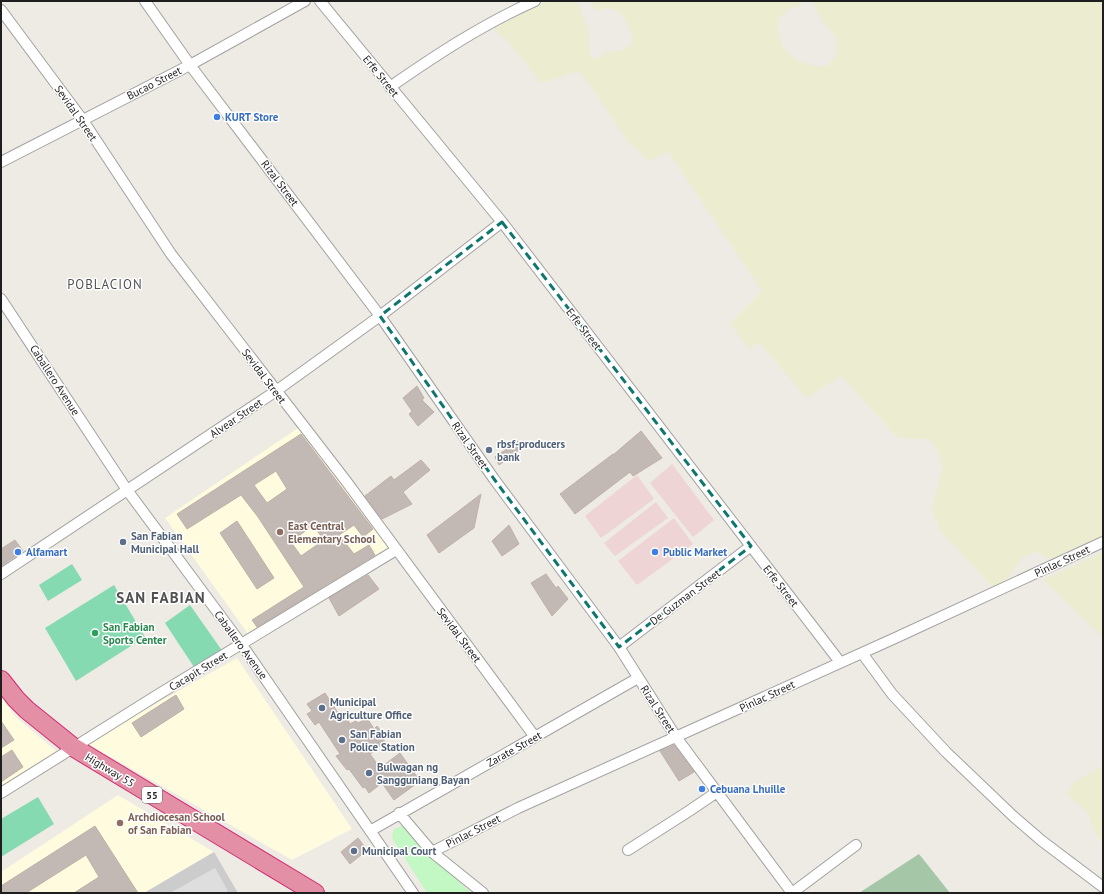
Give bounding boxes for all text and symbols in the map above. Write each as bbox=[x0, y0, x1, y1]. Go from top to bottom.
street label: Erfe Street bbox=[360, 52, 402, 100]
street label: Bucao Street bbox=[124, 63, 184, 103]
street label: Sevidal Street bbox=[52, 82, 101, 144]
place label: KURT Store bbox=[225, 110, 279, 124]
marker: KURT Store bbox=[212, 112, 222, 122]
street label: Rizal Street bbox=[258, 157, 302, 209]
district label: POBLACION bbox=[67, 276, 143, 293]
street label: Erfe Street bbox=[563, 305, 605, 353]
street label: Caballero Avenue bbox=[27, 342, 83, 418]
street label: Sevidal Street bbox=[239, 346, 289, 406]
street label: Alvear Street bbox=[207, 395, 265, 441]
street label: Rizal Street bbox=[449, 419, 491, 471]
place label: rbsf-producers bank bbox=[497, 437, 565, 464]
marker: rbsf-producers bank bbox=[484, 445, 494, 455]
place label: East Central Elementary School bbox=[288, 519, 376, 546]
marker: East Central Elementary School bbox=[275, 527, 285, 537]
place label: San Fabian Municipal Hall bbox=[131, 529, 200, 556]
marker: San Fabian Municipal Hall bbox=[118, 537, 128, 547]
street label: Pinlac Street bbox=[1032, 542, 1092, 580]
place label: Alfamart bbox=[26, 545, 67, 559]
place label: Public Market bbox=[663, 545, 727, 559]
marker: Alfamart bbox=[13, 547, 23, 557]
marker: Public Market bbox=[650, 547, 660, 557]
street label: Erfe Street bbox=[760, 562, 802, 610]
street label: De Guzman Street bbox=[647, 566, 723, 628]
district label: SAN FABIAN bbox=[116, 588, 206, 607]
street label: Sevidal Street bbox=[434, 605, 484, 665]
street label: Caballero Avenue bbox=[211, 608, 271, 682]
place label: San Fabian Sports Center bbox=[103, 620, 167, 647]
marker: San Fabian Sports Center bbox=[90, 628, 100, 638]
street label: Cacapit Street bbox=[166, 648, 230, 694]
street label: Pinlac Street bbox=[737, 677, 797, 715]
street label: Rizal Street bbox=[637, 682, 679, 736]
place label: Municipal Agriculture Office bbox=[330, 695, 412, 722]
marker: Municipal Agriculture Office bbox=[317, 703, 327, 713]
place label: San Fabian Police Station bbox=[350, 727, 415, 754]
street label: Zarate Street bbox=[484, 728, 544, 770]
marker: San Fabian Police Station bbox=[337, 735, 347, 745]
street label: Highway 55 bbox=[83, 750, 137, 790]
place label: Bulwagan ng Sangguniang Bayan bbox=[377, 760, 470, 787]
marker: Bulwagan ng Sangguniang Bayan bbox=[364, 768, 374, 778]
place label: Cebuana Lhuille bbox=[710, 782, 786, 796]
marker: Cebuana Lhuille bbox=[697, 784, 707, 794]
road number: 55 bbox=[142, 787, 162, 803]
place label: Archdiocesan School of San Fabian bbox=[128, 810, 226, 837]
street label: Pinlac Street bbox=[443, 811, 503, 851]
marker: Archdiocesan School of San Fabian bbox=[115, 818, 125, 828]
place label: Municipal Court bbox=[362, 844, 436, 858]
marker: Municipal Court bbox=[349, 846, 359, 856]

